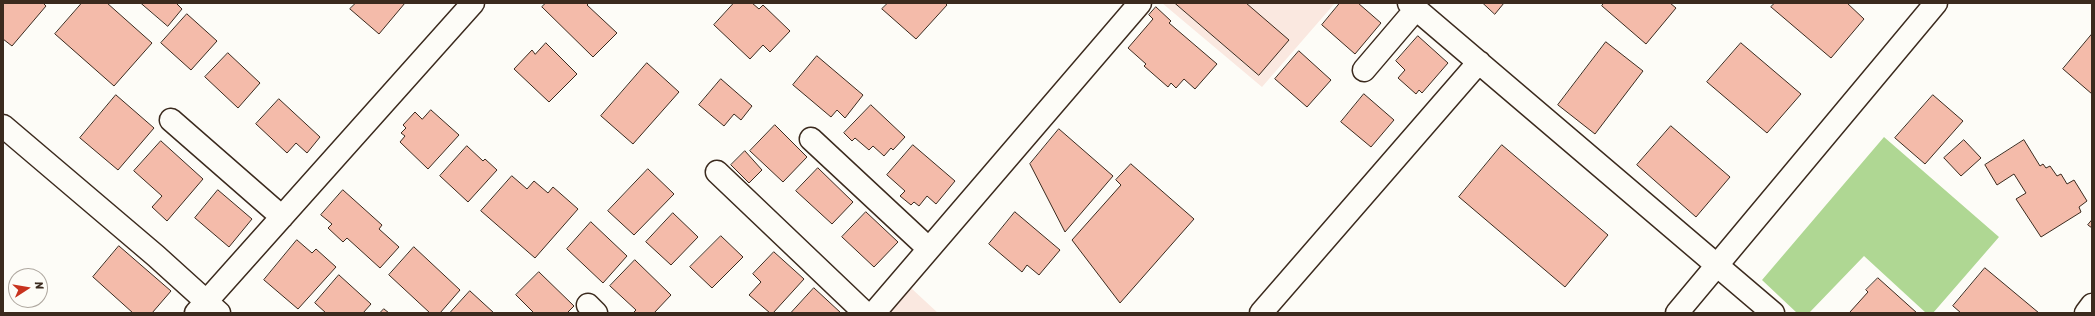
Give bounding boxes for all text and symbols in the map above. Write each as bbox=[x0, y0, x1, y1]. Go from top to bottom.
north arrow bbox=[8, 268, 48, 308]
text: N bbox=[29, 280, 49, 291]

